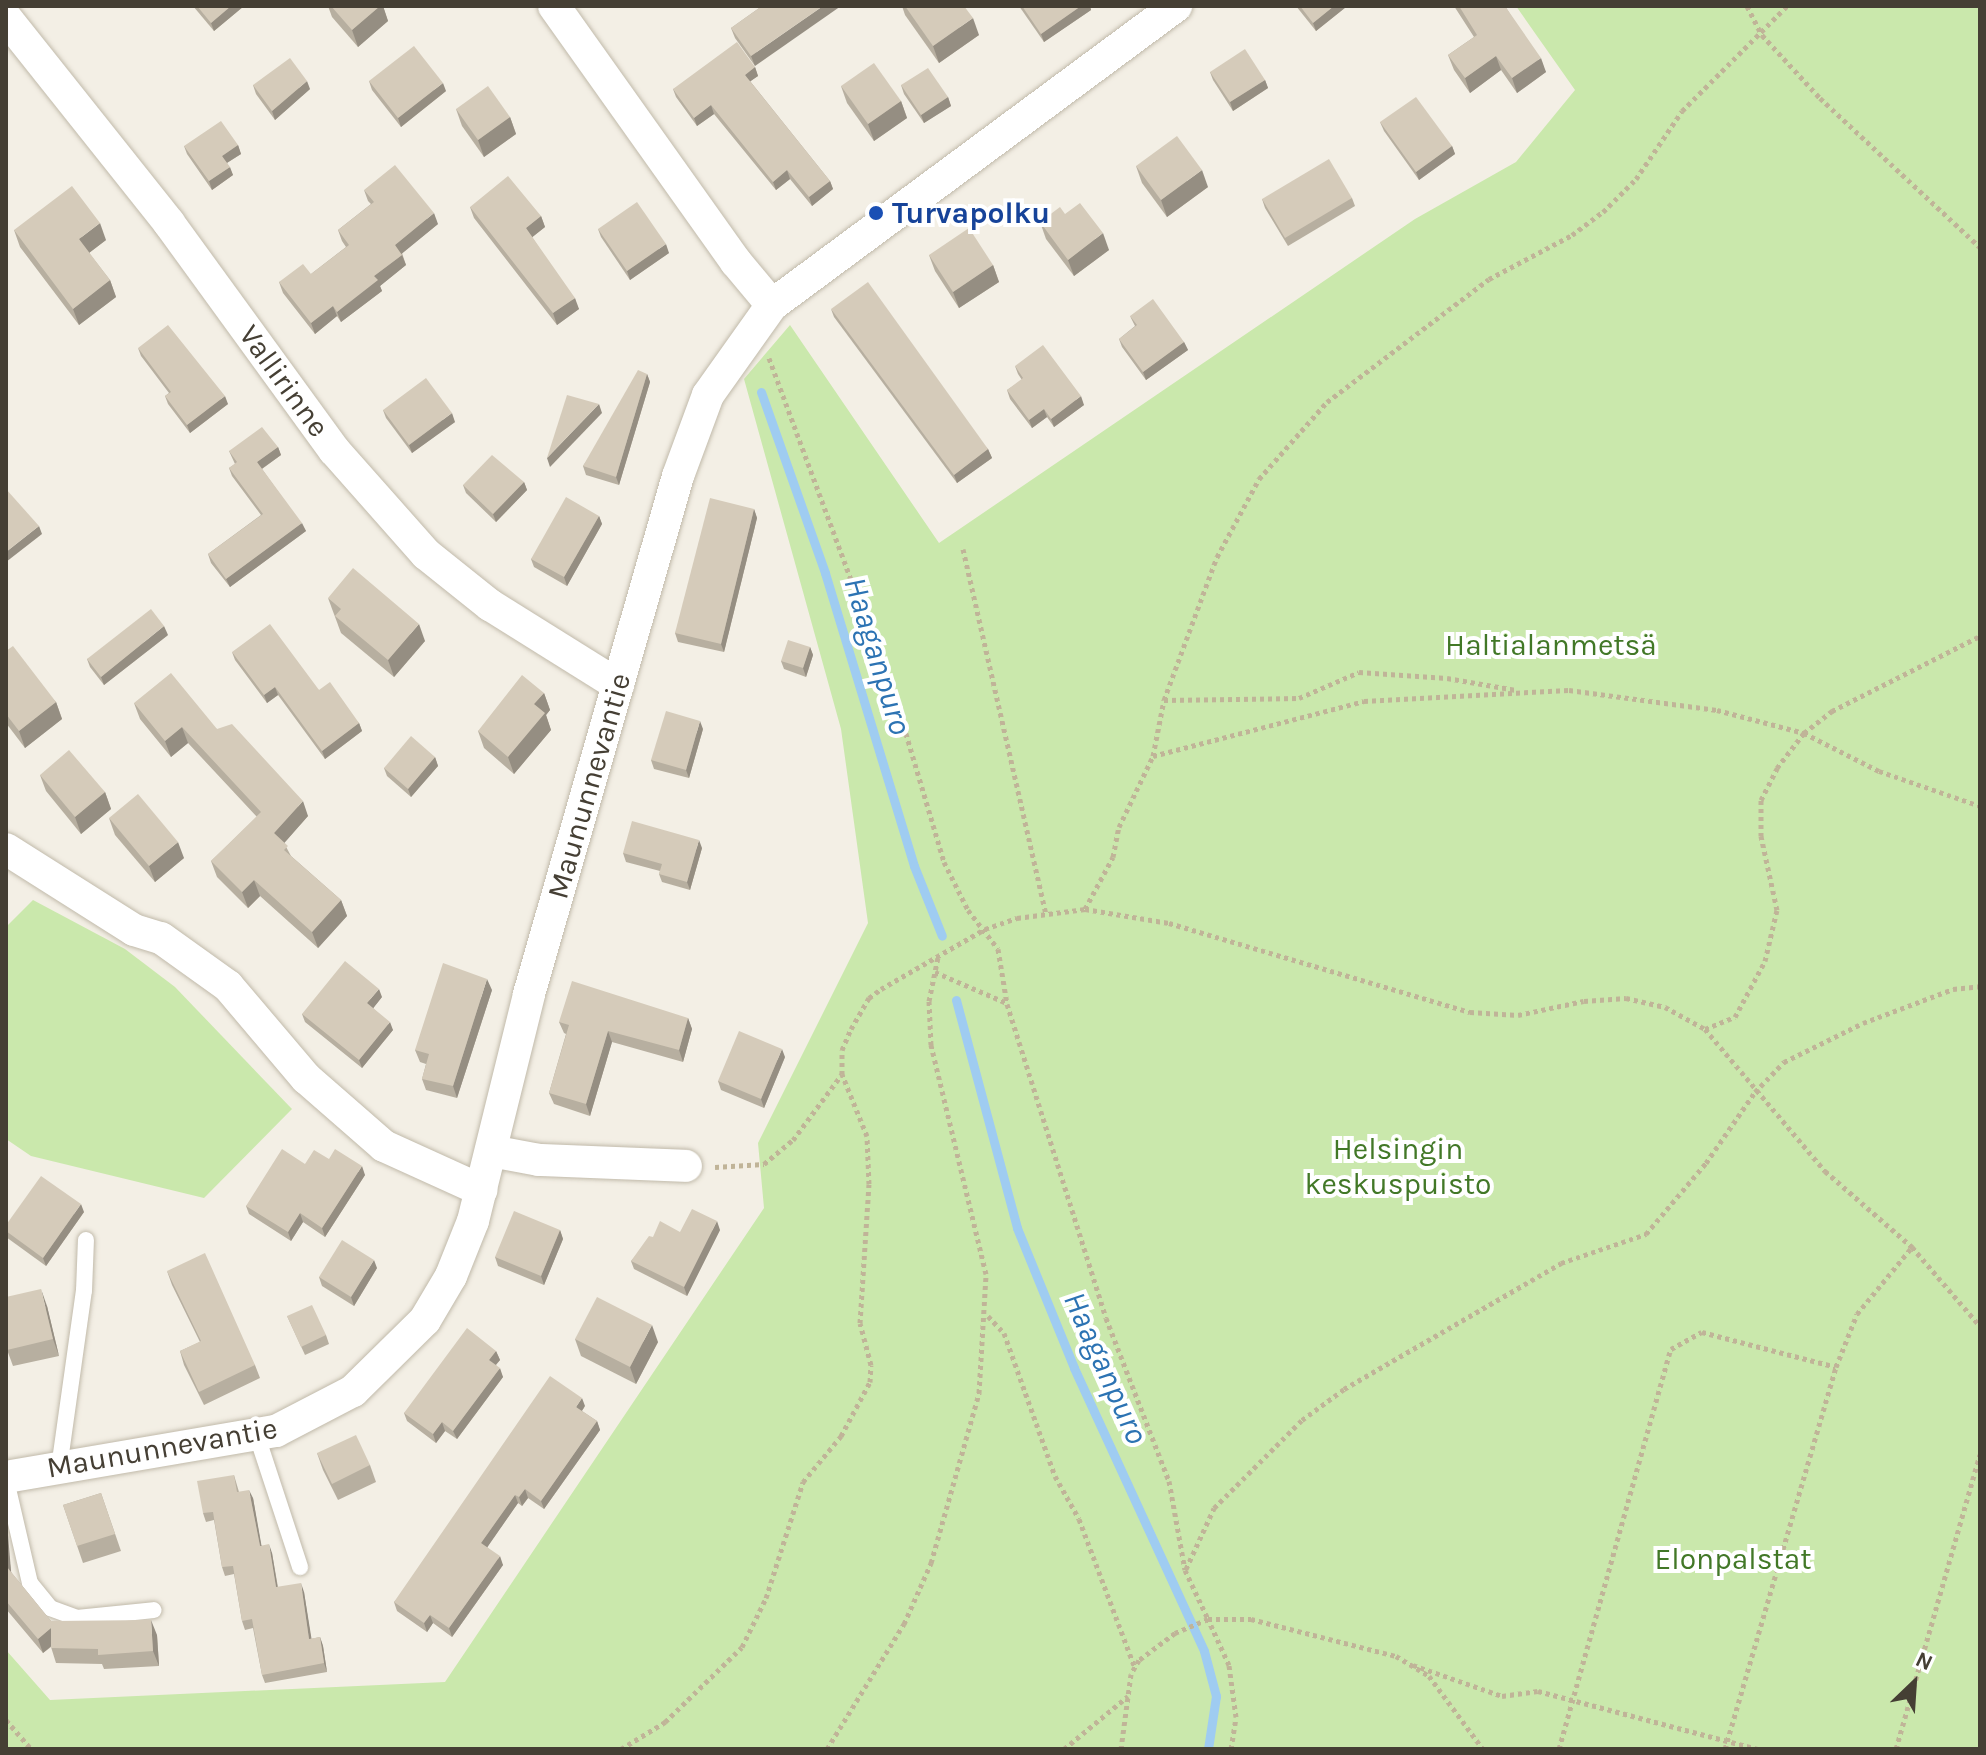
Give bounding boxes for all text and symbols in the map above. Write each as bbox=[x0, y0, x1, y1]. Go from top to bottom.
place label: Turvapolku bbox=[892, 195, 1050, 231]
marker: Turvapolku bbox=[867, 204, 885, 222]
street label: Vallirinne bbox=[231, 318, 337, 444]
water label: Haaganpuro bbox=[835, 573, 919, 739]
park label: Haltialanmetsä bbox=[1445, 627, 1657, 663]
street label: Maununnevantie bbox=[540, 669, 638, 903]
park label: Helsingin keskuspuisto bbox=[1305, 1131, 1491, 1202]
water label: Haaganpuro bbox=[1054, 1286, 1156, 1450]
street label: Maununnevantie bbox=[44, 1410, 280, 1486]
park label: Elonpalstat bbox=[1654, 1541, 1812, 1577]
north arrow bbox=[1874, 1643, 1954, 1723]
text: N bbox=[1911, 1646, 1937, 1676]

